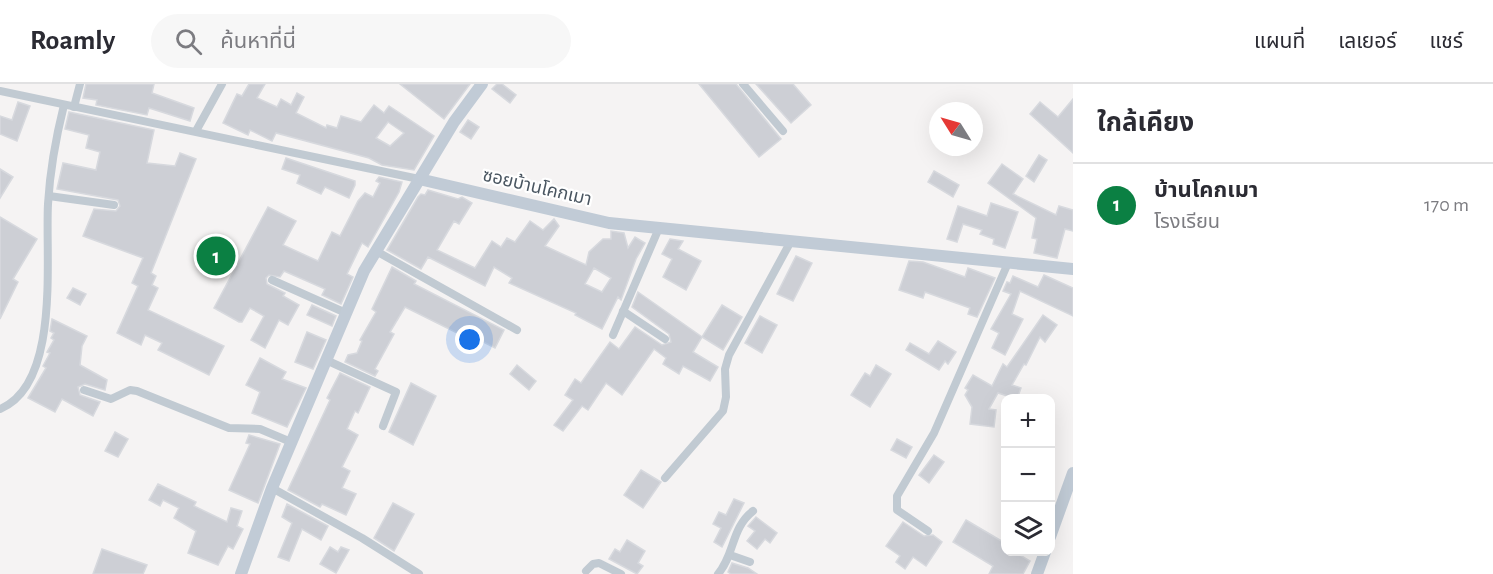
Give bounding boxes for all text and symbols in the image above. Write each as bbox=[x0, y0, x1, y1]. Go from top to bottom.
search box bbox=[151, 14, 571, 68]
icon: search bbox=[172, 25, 205, 58]
text: Roamly bbox=[30, 27, 115, 55]
text: ค้นหาที่นี่ bbox=[220, 30, 296, 52]
text: แผนที่ bbox=[1254, 31, 1305, 52]
text: เลเยอร์ bbox=[1338, 31, 1397, 52]
text: แชร์ bbox=[1430, 31, 1463, 52]
north arrow bbox=[929, 102, 983, 156]
text: ใกล้เคียง bbox=[1097, 110, 1194, 136]
street label: ซอยบ้านโคกเมา bbox=[481, 165, 594, 209]
text: บ้านโคกเมา bbox=[1154, 179, 1258, 201]
text: 1 bbox=[1113, 195, 1120, 215]
text: 170 m bbox=[1424, 195, 1469, 215]
text: โรงเรียน bbox=[1154, 212, 1220, 232]
pin: 1 bbox=[196, 234, 236, 279]
your location bbox=[455, 325, 484, 354]
map controls bbox=[1001, 394, 1055, 556]
button: + bbox=[1001, 394, 1055, 448]
button: − bbox=[1001, 448, 1055, 502]
button: layers bbox=[1001, 502, 1055, 556]

